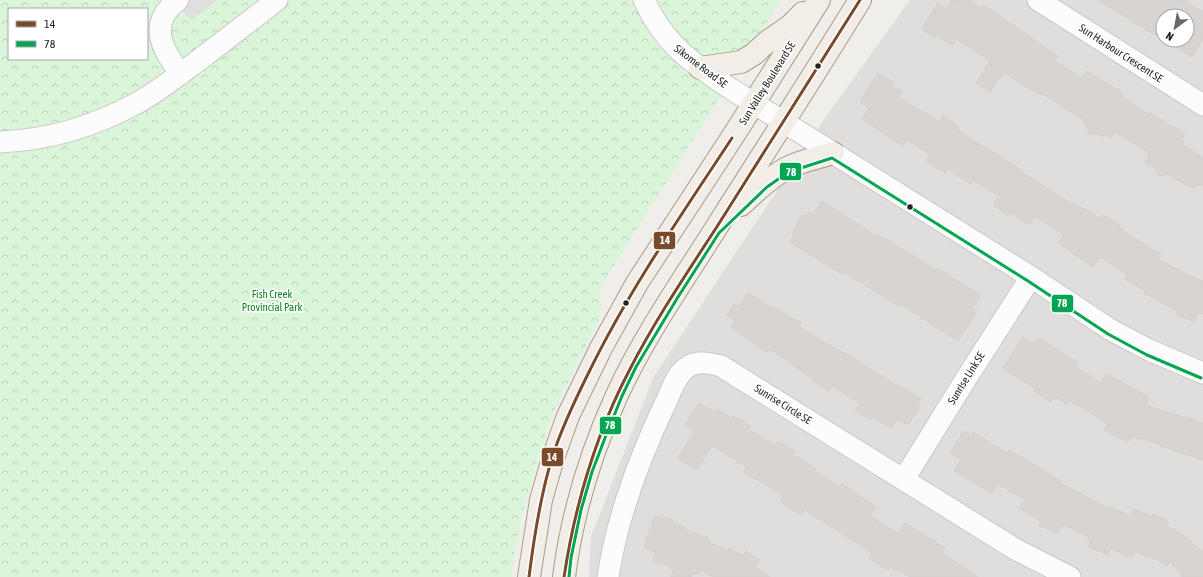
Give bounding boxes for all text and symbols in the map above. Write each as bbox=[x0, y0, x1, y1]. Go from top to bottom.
legend bbox=[8, 8, 148, 60]
north arrow bbox=[1155, 8, 1195, 48]
text: 14 bbox=[44, 17, 56, 31]
street label: Sun Harbour Crescent SE bbox=[1077, 21, 1165, 85]
text: N bbox=[1164, 30, 1176, 43]
text: 78 bbox=[44, 37, 56, 51]
street label: Sun Valley Boulevard SE bbox=[737, 39, 798, 127]
street label: Sikome Road SE bbox=[672, 42, 730, 90]
unlabelled marker bbox=[813, 61, 823, 71]
line badge: 78 bbox=[779, 162, 802, 181]
text: 78 bbox=[786, 166, 796, 178]
unlabelled marker bbox=[905, 202, 915, 212]
line badge: 14 bbox=[653, 231, 676, 250]
text: 14 bbox=[660, 234, 670, 246]
park label: Fish Creek Provincial Park bbox=[242, 288, 302, 313]
line badge: 78 bbox=[1051, 294, 1074, 313]
text: 78 bbox=[1057, 297, 1067, 309]
unlabelled marker bbox=[621, 298, 631, 308]
street label: Sunrise Link SE bbox=[945, 349, 987, 406]
street label: Sunrise Circle SE bbox=[752, 382, 814, 426]
line badge: 78 bbox=[599, 416, 622, 435]
text: 78 bbox=[605, 419, 615, 431]
line badge: 14 bbox=[541, 447, 564, 467]
text: 14 bbox=[547, 451, 557, 463]

